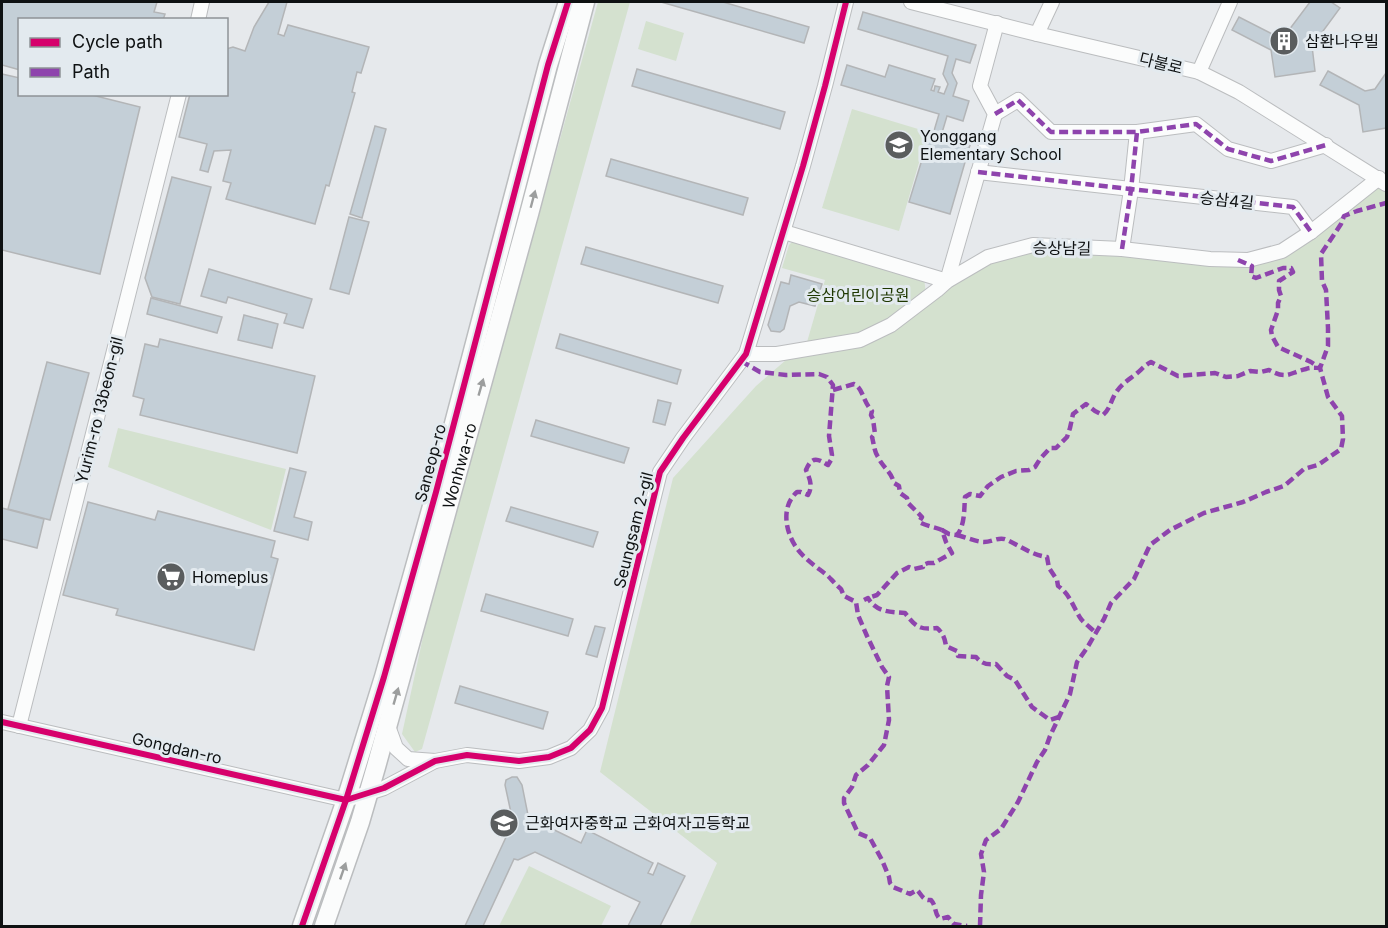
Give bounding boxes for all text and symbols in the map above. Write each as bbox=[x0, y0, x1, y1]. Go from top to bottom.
legend bbox=[18, 18, 228, 96]
building icon: 삼환나우빌 bbox=[1268, 25, 1300, 57]
text: Cycle path bbox=[72, 31, 163, 52]
place label: 삼환나우빌 bbox=[1305, 31, 1379, 51]
street label: 다불로 bbox=[1137, 48, 1185, 78]
text: Path bbox=[72, 61, 110, 82]
place label: Yonggang Elementary School bbox=[920, 126, 1062, 164]
school or university icon: Yonggang Elementary School bbox=[883, 129, 915, 161]
street label: 승삼4길 bbox=[1199, 187, 1255, 213]
one-way arrow bbox=[528, 189, 538, 208]
street label: 승상남길 bbox=[1032, 237, 1092, 259]
park label: 승삼어린이공원 bbox=[806, 285, 910, 305]
street label: Yurim-ro 13beon-gil bbox=[71, 335, 127, 485]
one-way arrow bbox=[476, 377, 486, 396]
street label: Wonhwa-ro bbox=[438, 420, 481, 511]
street label: Saneop-ro bbox=[410, 422, 450, 504]
street label: Seungsam 2-gil bbox=[609, 470, 657, 590]
supermarket icon: Homeplus bbox=[155, 561, 187, 593]
place label: Homeplus bbox=[192, 567, 268, 587]
one-way arrow bbox=[392, 687, 401, 705]
street label: Gongdan-ro bbox=[130, 728, 224, 768]
school or university icon: 근화여자중학교 근화여자고등학교 bbox=[488, 807, 520, 839]
place label: 근화여자중학교 근화여자고등학교 bbox=[525, 813, 750, 833]
one-way arrow bbox=[338, 862, 348, 880]

